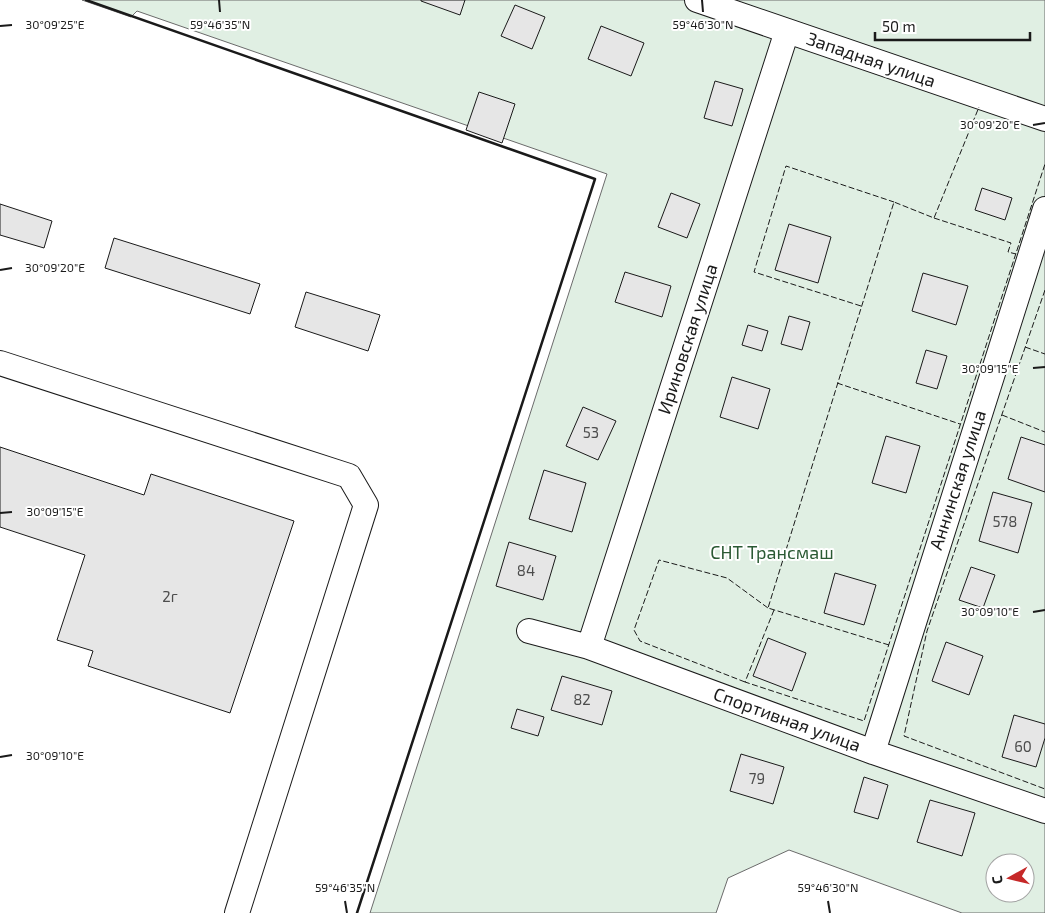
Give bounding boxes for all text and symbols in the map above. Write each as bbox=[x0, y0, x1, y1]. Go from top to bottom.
scale bar bbox=[875, 10, 1030, 42]
text: 30°09'25"E bbox=[25, 17, 85, 31]
text: 59°46'35"N bbox=[190, 17, 250, 31]
text: 59°46'30"N bbox=[672, 17, 734, 31]
text: 50 m bbox=[882, 17, 916, 35]
street label: Западная улица bbox=[804, 27, 939, 91]
text: 30°09'20"E bbox=[960, 117, 1020, 131]
text: 30°09'20"E bbox=[25, 260, 85, 274]
street label: Ириновская улица bbox=[652, 261, 722, 417]
text: 30°09'15"E bbox=[961, 361, 1019, 375]
street label: Аннинская улица bbox=[924, 407, 990, 552]
house number: 53 bbox=[583, 423, 599, 441]
text: 30°09'15"E bbox=[26, 504, 84, 518]
house number: 578 bbox=[993, 512, 1017, 530]
park label: СНТ Трансмаш bbox=[710, 541, 834, 563]
house number: 84 bbox=[517, 561, 535, 579]
house number: 2г bbox=[162, 587, 178, 605]
text: 30°09'10"E bbox=[961, 604, 1019, 618]
street label: Спортивная улица bbox=[711, 682, 864, 756]
house number: 82 bbox=[573, 690, 591, 708]
house number: 60 bbox=[1014, 737, 1032, 755]
text: 30°09'10"E bbox=[26, 748, 84, 762]
house number: 79 bbox=[749, 769, 765, 787]
north arrow bbox=[985, 853, 1035, 903]
text: С bbox=[988, 875, 1006, 885]
text: 59°46'35"N bbox=[315, 880, 375, 894]
text: 59°46'30"N bbox=[797, 880, 859, 894]

